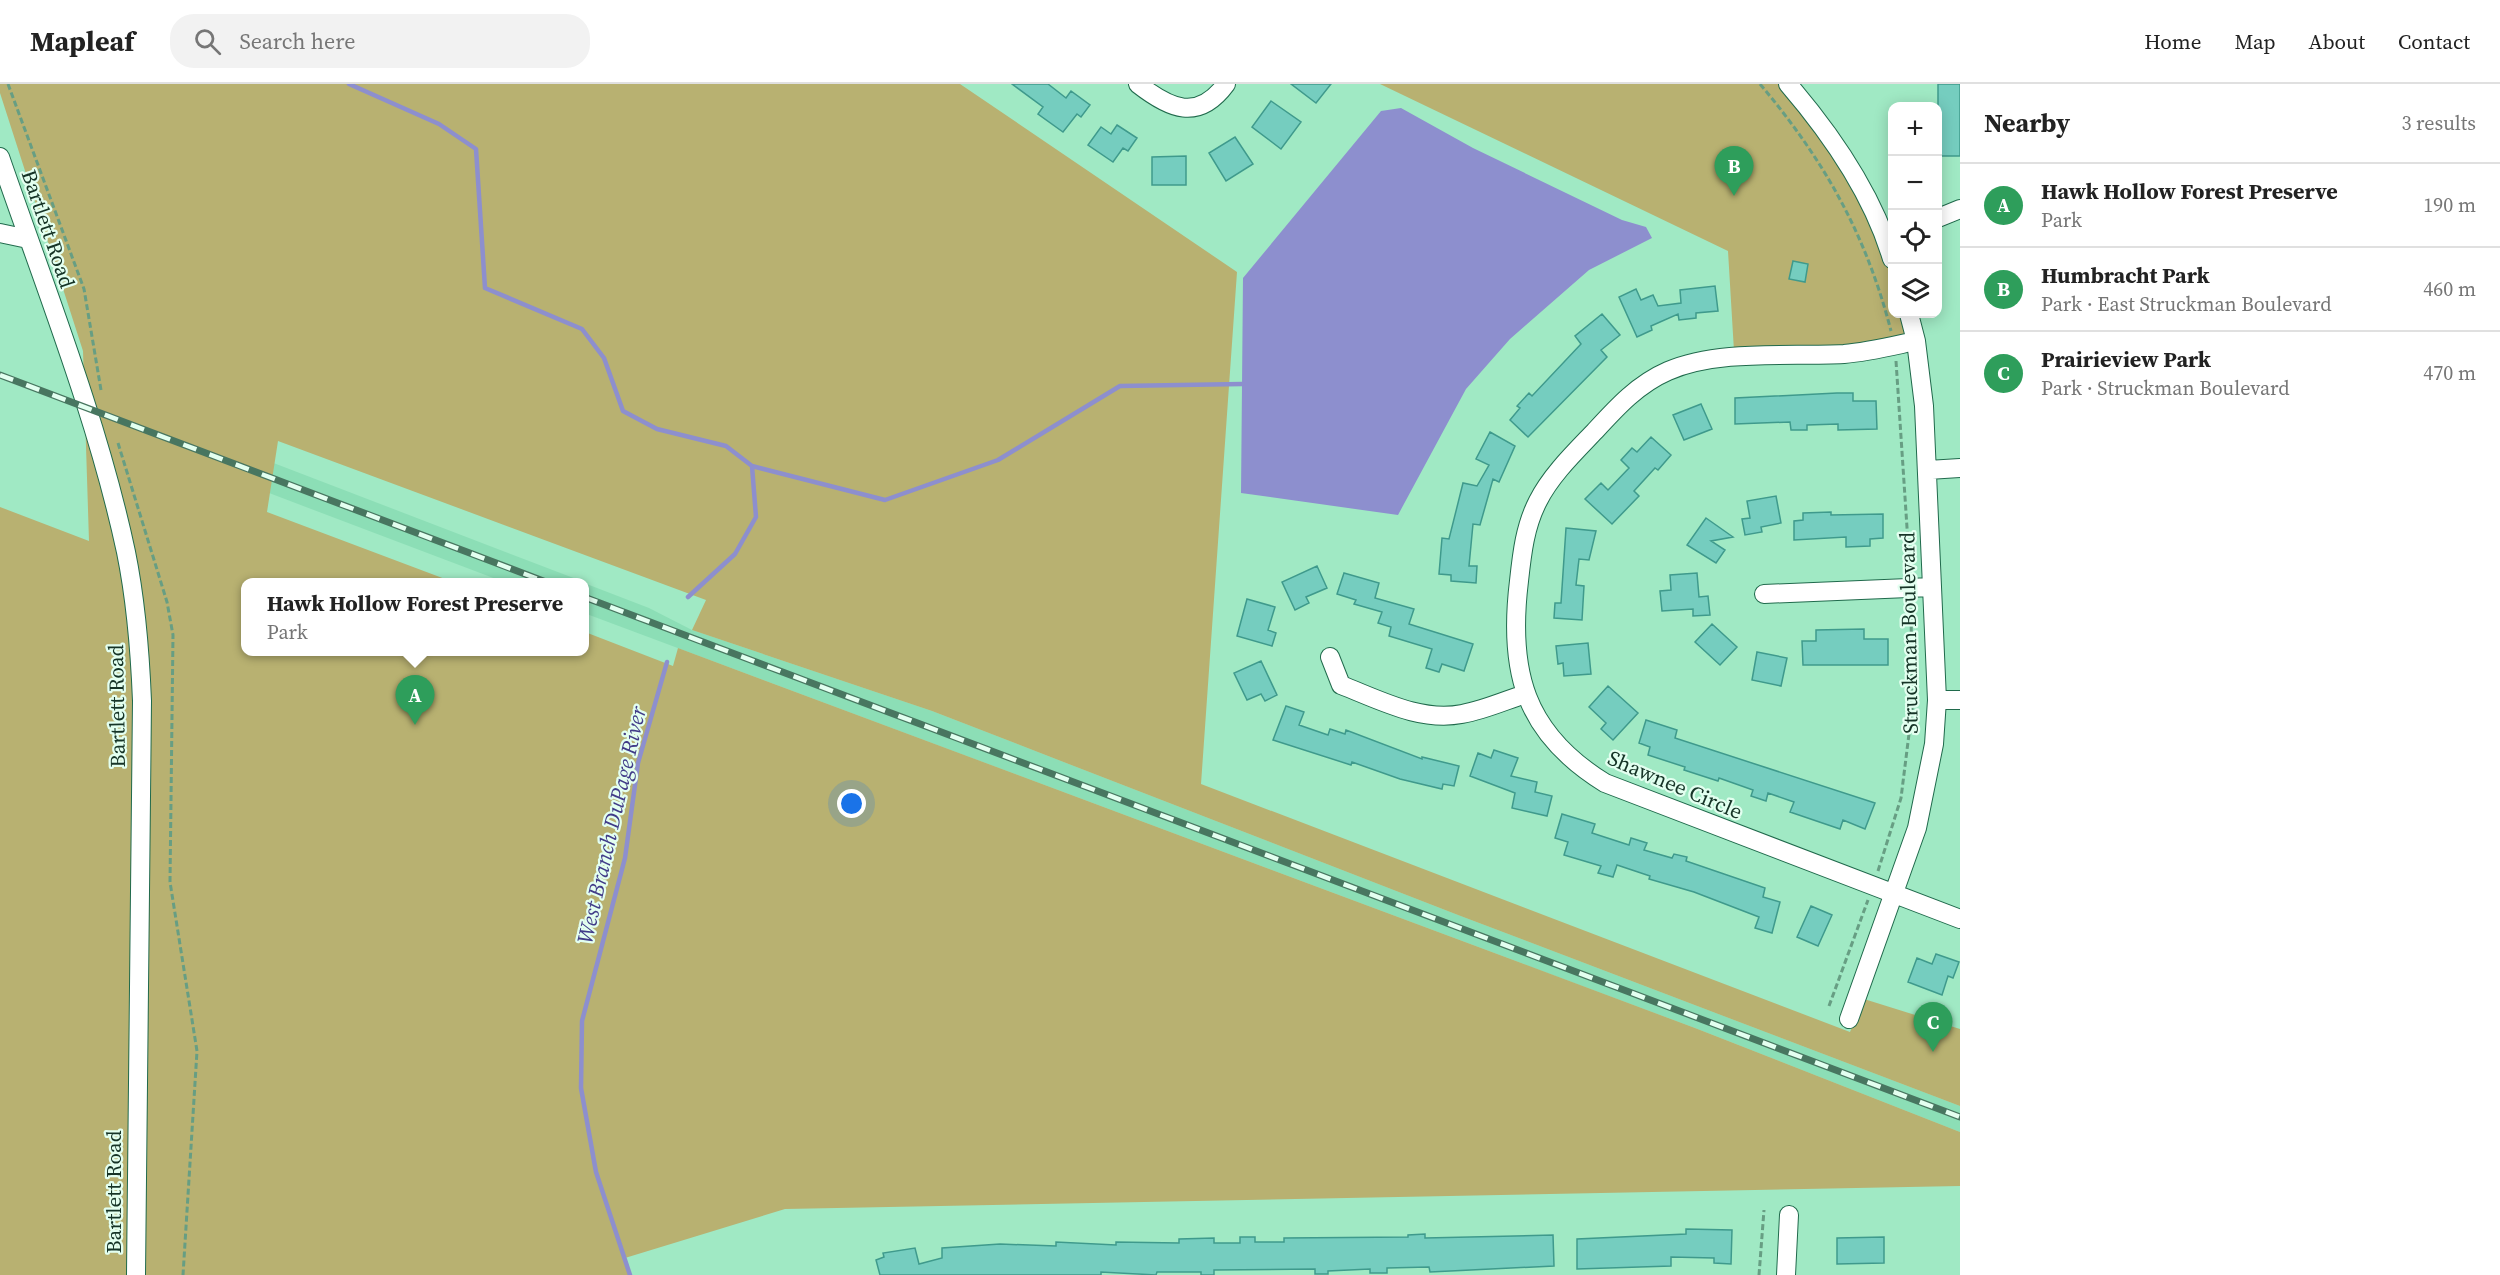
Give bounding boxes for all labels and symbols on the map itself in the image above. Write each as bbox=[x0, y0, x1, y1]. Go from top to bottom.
pin: B bbox=[1714, 147, 1754, 196]
street label: Bartlett Road bbox=[15, 166, 82, 292]
street label: Struckman Boulevard bbox=[1892, 532, 1925, 734]
street label: Bartlett Road bbox=[101, 644, 132, 768]
pin: A bbox=[396, 676, 434, 725]
water label: West Branch DuPage River bbox=[569, 702, 653, 947]
street label: Shawnee Circle bbox=[1603, 743, 1747, 826]
your location bbox=[837, 789, 866, 818]
pin: C bbox=[1914, 1002, 1952, 1052]
street label: Bartlett Road bbox=[99, 1130, 128, 1254]

